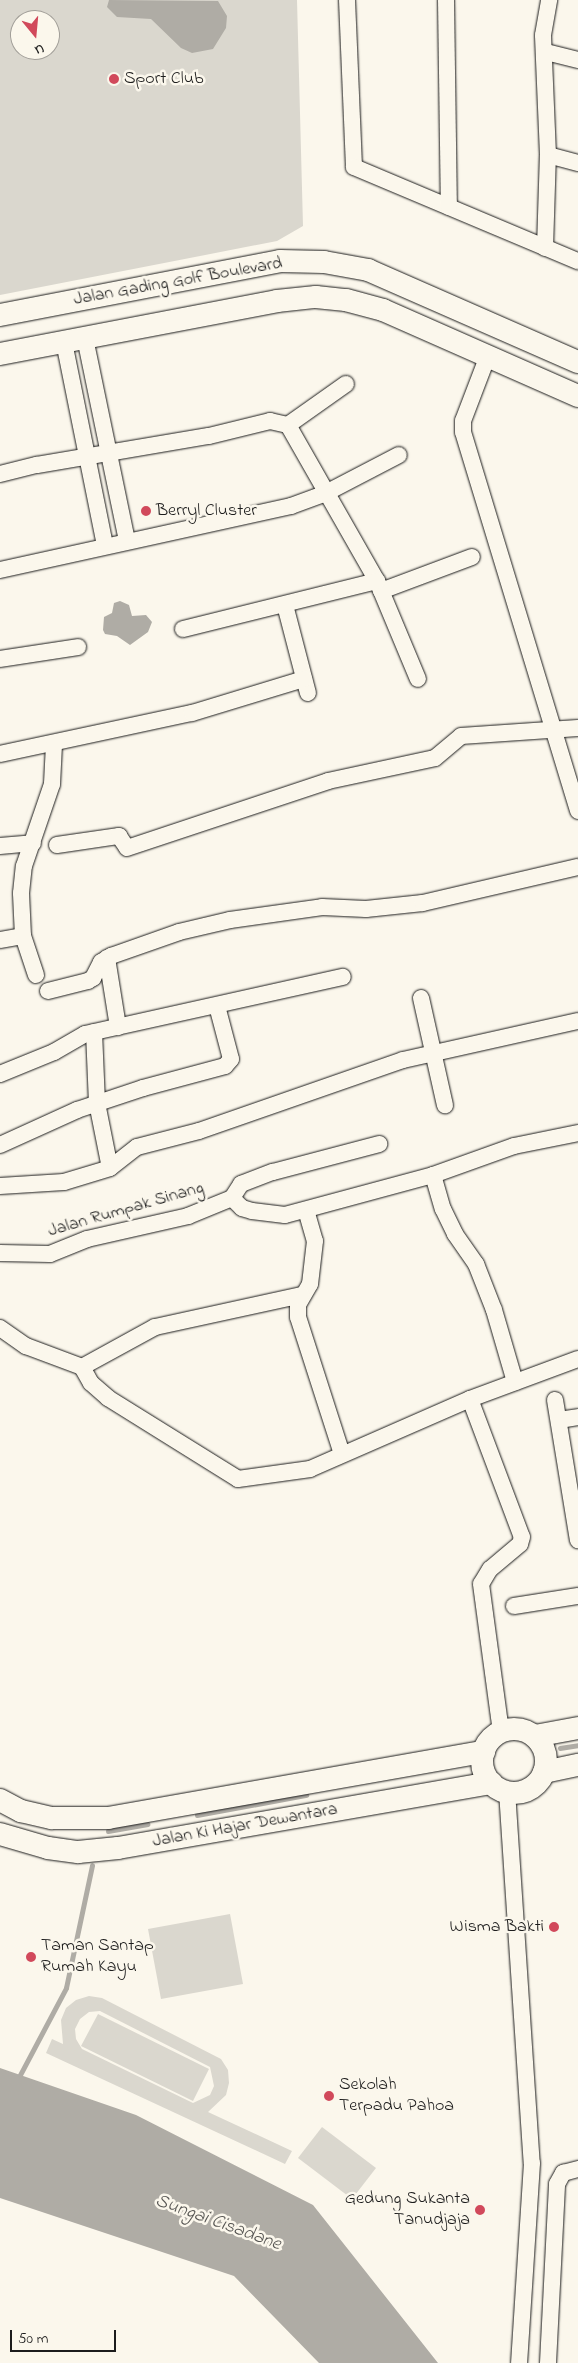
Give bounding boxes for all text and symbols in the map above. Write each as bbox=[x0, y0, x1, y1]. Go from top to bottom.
north arrow bbox=[10, 10, 60, 60]
text: U bbox=[32, 38, 47, 60]
place label: Sport Club bbox=[124, 68, 203, 90]
marker: Sport Club bbox=[108, 73, 120, 85]
street label: Jalan Gading Golf Boulevard bbox=[72, 253, 284, 311]
place label: Berryl Cluster bbox=[156, 500, 257, 522]
marker: Berryl Cluster bbox=[140, 505, 152, 517]
street label: Jalan Rumpak Sinang bbox=[46, 1177, 206, 1243]
street label: Jalan Ki Hajar Dewantara bbox=[151, 1799, 339, 1853]
place label: Wisma Bakti bbox=[450, 1916, 544, 1938]
marker: Wisma Bakti bbox=[548, 1921, 560, 1933]
place label: Taman Santap Rumah Kayu bbox=[41, 1936, 154, 1978]
marker: Taman Santap Rumah Kayu bbox=[25, 1951, 37, 1963]
place label: Sekolah Terpadu Pahoa bbox=[339, 2075, 454, 2118]
marker: Sekolah Terpadu Pahoa bbox=[323, 2090, 335, 2102]
place label: Gedung Sukanta Tanudjaja bbox=[345, 2189, 470, 2232]
water label: Sungai Cisadane bbox=[152, 2190, 284, 2256]
marker: Gedung Sukanta Tanudjaja bbox=[474, 2204, 486, 2216]
scale bar bbox=[12, 2320, 119, 2352]
text: 50 m bbox=[18, 2328, 48, 2350]

